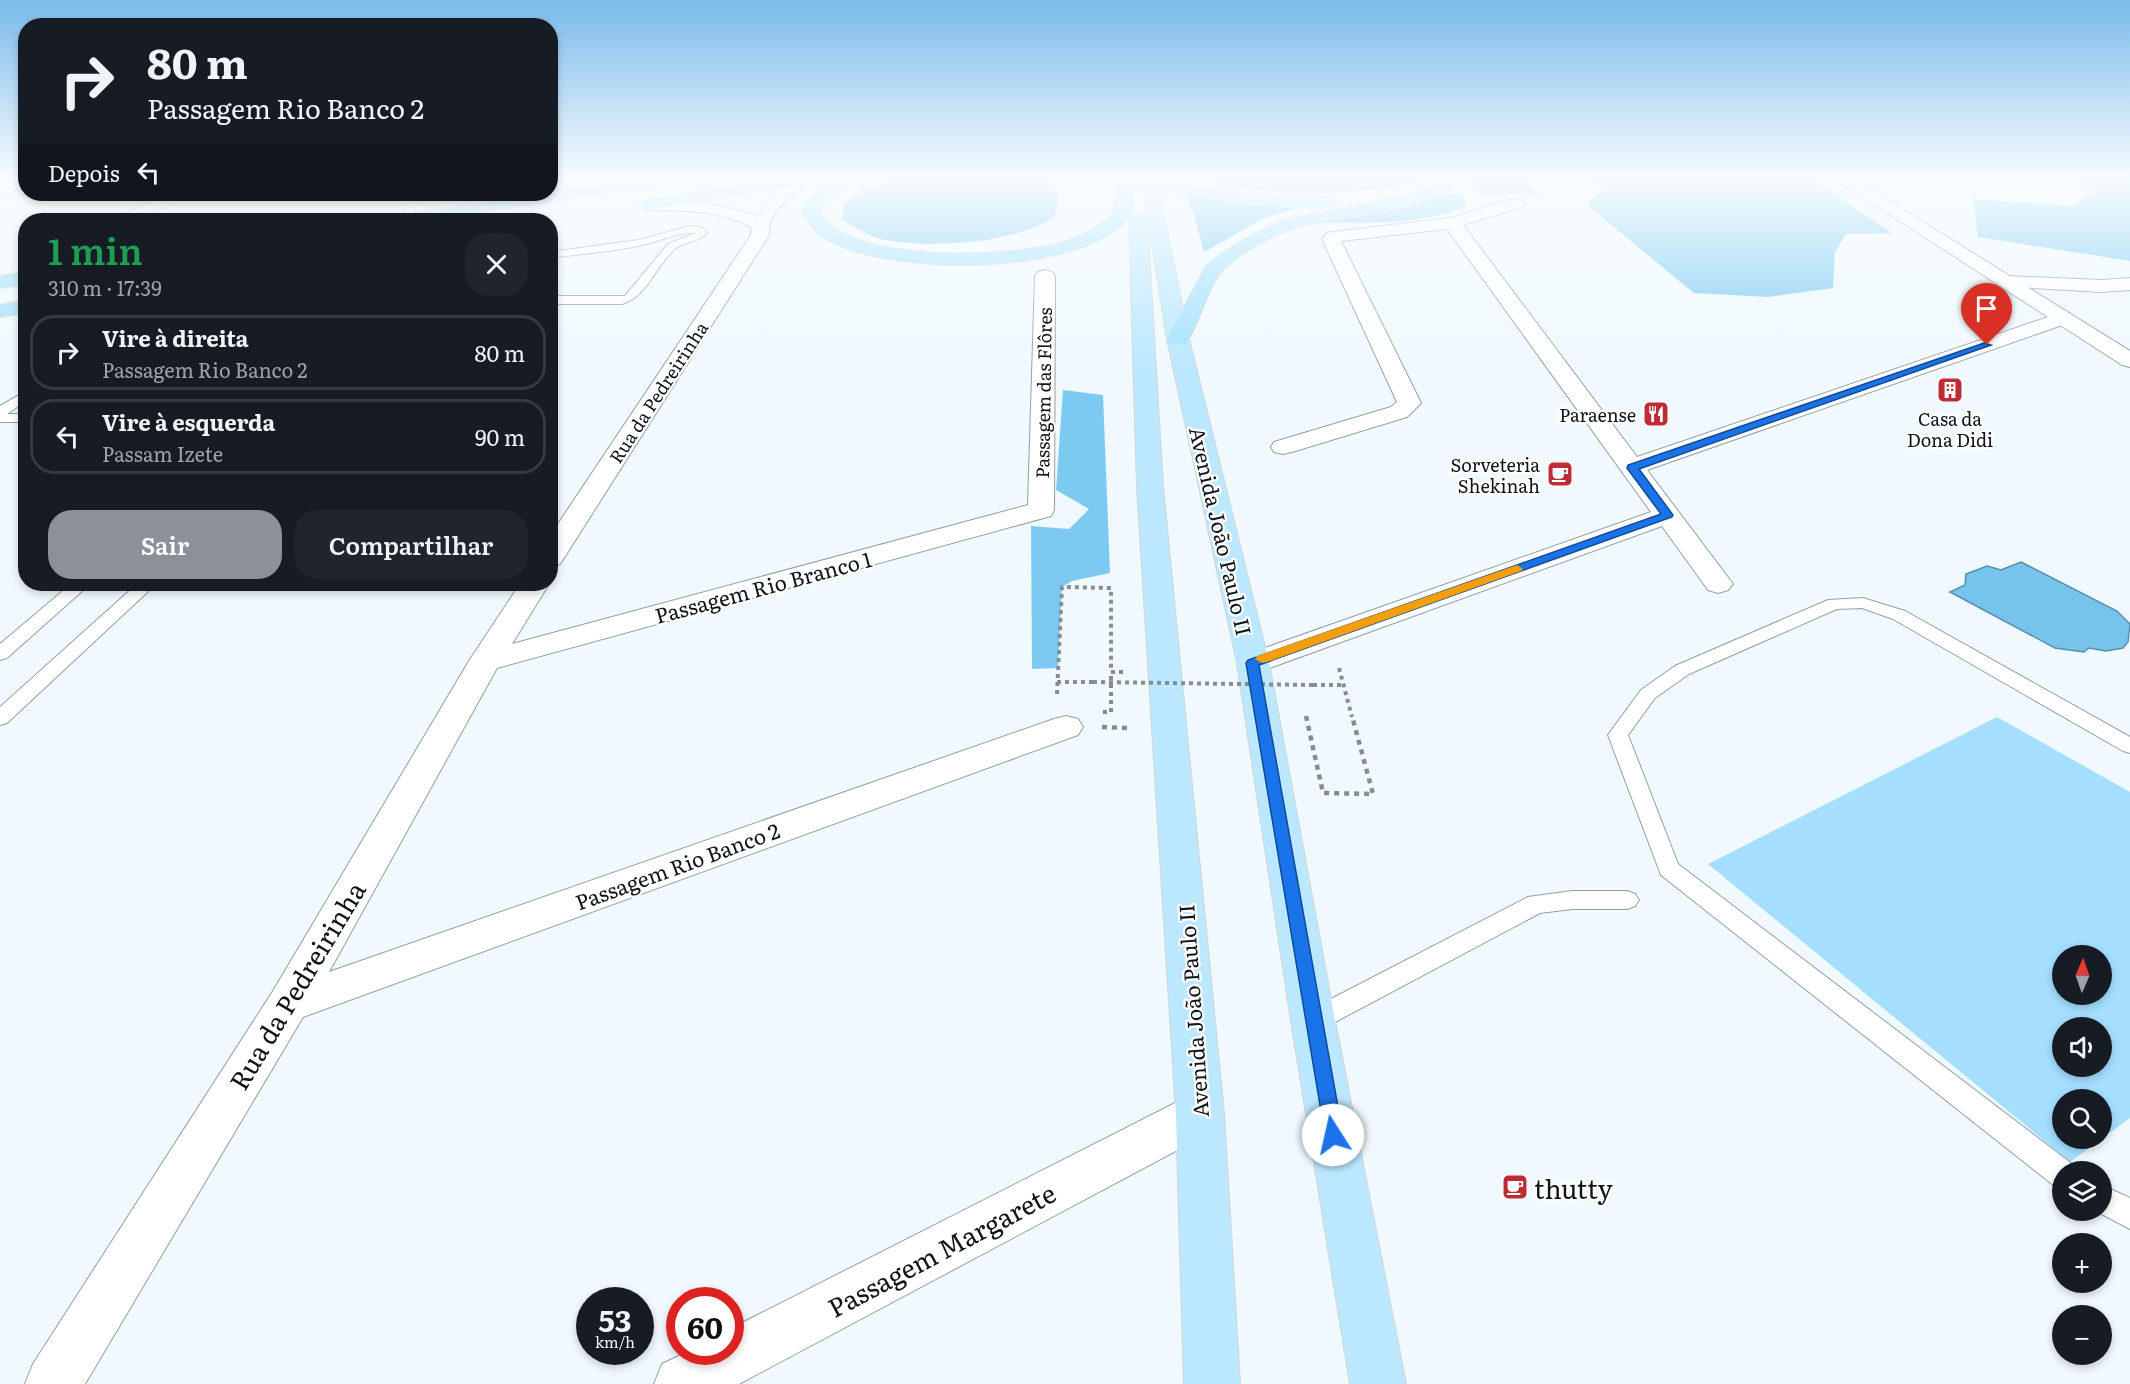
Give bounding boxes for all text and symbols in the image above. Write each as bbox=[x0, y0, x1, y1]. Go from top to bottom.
text: 80 m bbox=[147, 30, 248, 92]
icon: right bbox=[48, 42, 126, 120]
text: Passagem Rio Banco 2 bbox=[147, 87, 424, 127]
text: Depois bbox=[48, 156, 120, 189]
icon: left bbox=[132, 156, 165, 189]
text: 1 min bbox=[48, 223, 143, 276]
button: close bbox=[465, 233, 528, 296]
text: 310 m · 17:39 bbox=[48, 272, 162, 302]
pin bbox=[1961, 283, 2012, 345]
icon: arrive bbox=[1970, 292, 2003, 325]
street label: Passagem das Flôres bbox=[1028, 307, 1058, 479]
street label: Rua da Pedreirinha bbox=[602, 316, 714, 468]
text: Vire à direita bbox=[102, 321, 249, 354]
icon: right bbox=[51, 336, 84, 369]
text: 80 m bbox=[474, 336, 525, 369]
text: Passagem Rio Banco 2 bbox=[102, 354, 307, 384]
building icon: Casa da Dona Didi bbox=[1935, 375, 1965, 405]
restaurant icon: Paraense bbox=[1641, 399, 1671, 429]
place label: Paraense bbox=[1559, 401, 1636, 428]
text: Vire à esquerda bbox=[102, 405, 275, 438]
place label: Casa da Dona Didi bbox=[1907, 405, 1993, 453]
icon: left bbox=[51, 420, 84, 453]
text: 90 m bbox=[475, 420, 525, 453]
street label: Avenida João Paulo II bbox=[1183, 423, 1261, 639]
text: Passam Izete bbox=[102, 438, 223, 468]
place label: Sorveteria Shekinah bbox=[1451, 451, 1540, 499]
cafe icon: Sorveteria Shekinah bbox=[1545, 459, 1575, 489]
button: Sair bbox=[48, 510, 282, 579]
button: Compartilhar bbox=[294, 510, 528, 579]
street label: Passagem Rio Branco 1 bbox=[651, 542, 875, 630]
street label: Passagem Rio Banco 2 bbox=[570, 814, 784, 916]
street label: Rua da Pedreirinha bbox=[218, 873, 374, 1097]
street label: Avenida João Paulo II bbox=[1169, 903, 1215, 1119]
north arrow bbox=[2052, 945, 2112, 1005]
map controls bbox=[2052, 945, 2112, 1365]
button: sound bbox=[2052, 1017, 2112, 1077]
button: search bbox=[2052, 1089, 2112, 1149]
position arrow bbox=[1301, 1103, 1365, 1167]
button: layers bbox=[2052, 1161, 2112, 1221]
place label: thutty bbox=[1534, 1168, 1613, 1207]
street label: Passagem Margarete bbox=[820, 1172, 1062, 1326]
cafe icon: thutty bbox=[1500, 1172, 1530, 1202]
button: + bbox=[2052, 1233, 2112, 1293]
speed limit sign: 60 bbox=[666, 1287, 744, 1365]
text: 53 bbox=[599, 1297, 631, 1341]
button: − bbox=[2052, 1305, 2112, 1365]
text: km/h bbox=[595, 1330, 635, 1353]

